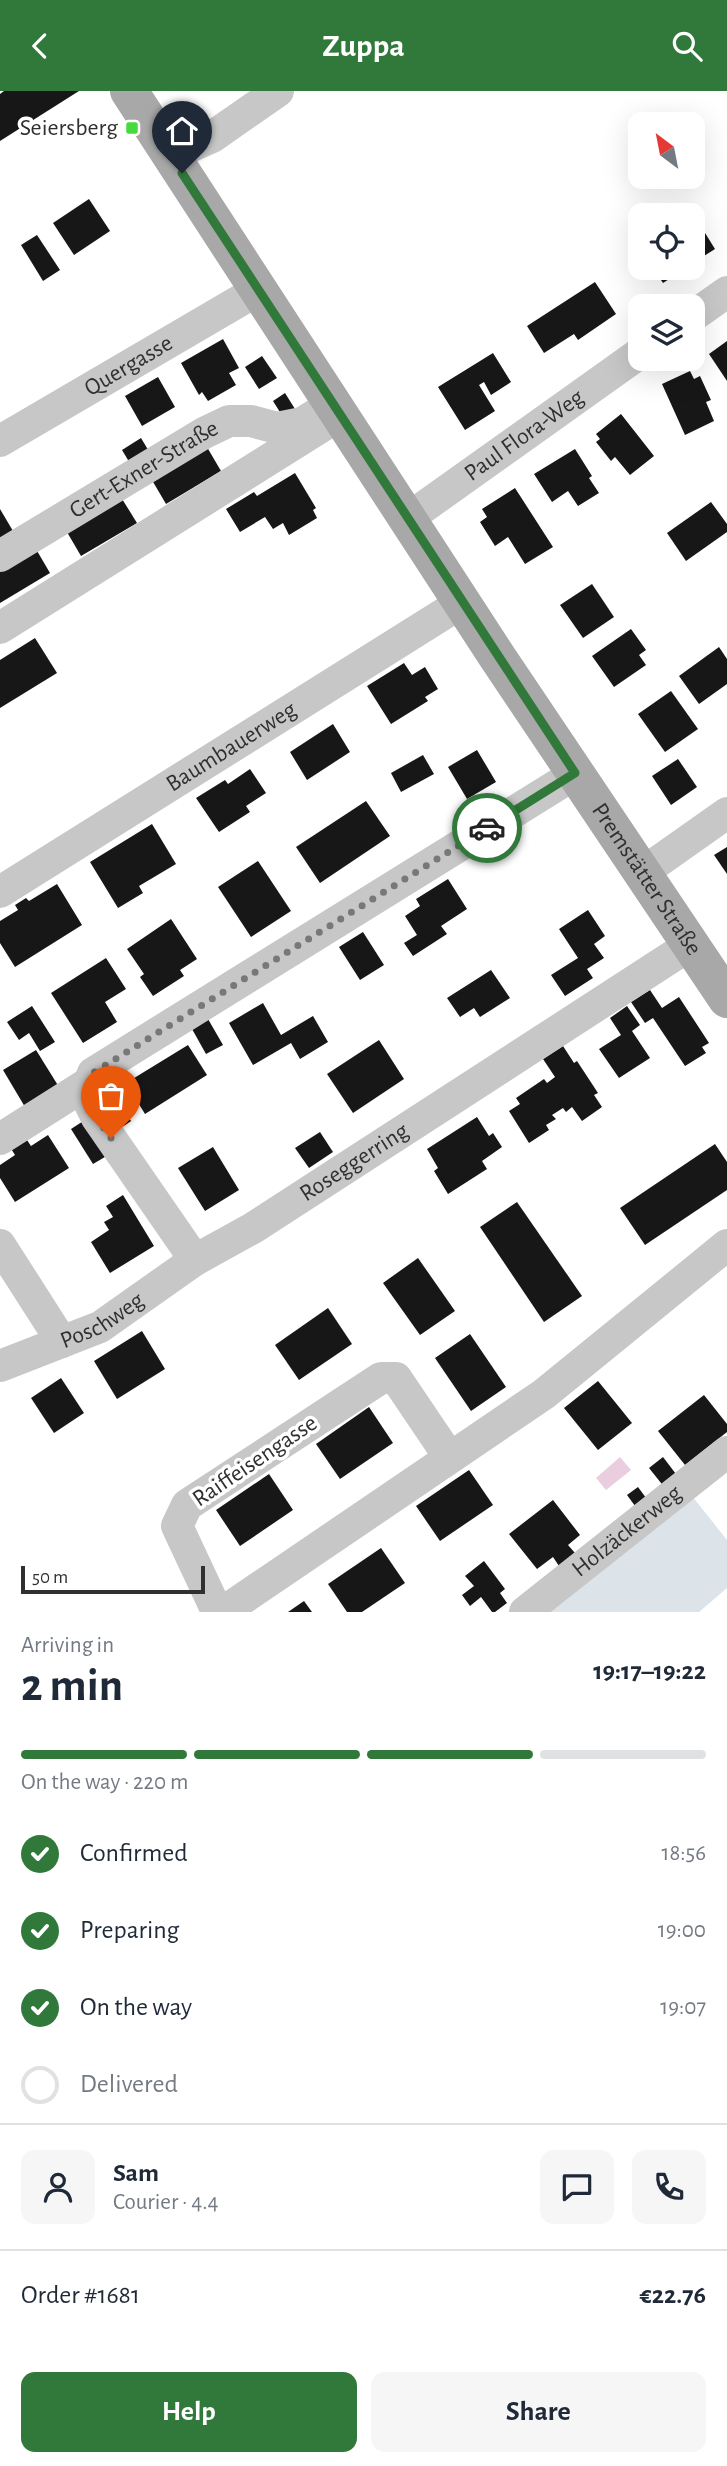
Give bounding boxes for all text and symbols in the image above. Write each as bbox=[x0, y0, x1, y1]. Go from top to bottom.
icon: back bbox=[21, 27, 59, 65]
icon: search bbox=[668, 27, 706, 65]
text: Zuppa bbox=[322, 30, 405, 62]
pin bbox=[152, 101, 212, 173]
icon: home bbox=[163, 112, 201, 150]
north arrow bbox=[628, 112, 705, 189]
map controls bbox=[628, 112, 705, 371]
place label: Seiersberg bbox=[20, 116, 118, 140]
marker: Seiersberg bbox=[124, 120, 140, 136]
button: locate bbox=[628, 203, 705, 280]
button: layers bbox=[628, 294, 705, 371]
street label: Quergasse bbox=[80, 331, 177, 401]
street label: Paul Flora-Weg bbox=[460, 385, 588, 486]
street label: Gert-Exner-Straße bbox=[66, 416, 222, 523]
street label: Baumbauerweg bbox=[162, 697, 301, 797]
courier bbox=[452, 793, 522, 863]
street label: Premstätter Straße bbox=[587, 799, 706, 960]
icon: car bbox=[468, 809, 506, 847]
pin bbox=[81, 1066, 141, 1138]
icon: bag bbox=[92, 1077, 130, 1115]
street label: Roseggerring bbox=[296, 1118, 413, 1206]
street label: Poschweg bbox=[57, 1288, 148, 1353]
street label: Raiffeisengasse bbox=[188, 1411, 322, 1511]
street label: Holzäckerweg bbox=[568, 1481, 686, 1582]
scale bar bbox=[21, 1563, 205, 1595]
text: 50 m bbox=[32, 1568, 68, 1587]
text: Arriving in bbox=[21, 1634, 114, 1657]
text: 19:17–19:22 bbox=[593, 1658, 706, 1684]
text: 2 min bbox=[21, 1663, 123, 1709]
text: On the way · 220 m bbox=[21, 1771, 188, 1794]
icon: check bbox=[21, 1835, 59, 1873]
text: Confirmed bbox=[80, 1840, 188, 1866]
text: 18:56 bbox=[661, 1842, 706, 1865]
icon: check bbox=[21, 1912, 59, 1950]
text: Preparing bbox=[80, 1917, 179, 1943]
text: 19:00 bbox=[658, 1919, 706, 1942]
icon: check bbox=[21, 1989, 59, 2027]
text: On the way bbox=[80, 1994, 192, 2020]
text: 19:07 bbox=[660, 1996, 706, 2019]
text: Delivered bbox=[80, 2071, 178, 2097]
button: person bbox=[21, 2150, 95, 2224]
button: chat bbox=[540, 2150, 614, 2224]
button: phone bbox=[632, 2150, 706, 2224]
text: Sam bbox=[113, 2160, 159, 2186]
text: Courier · 4.4 bbox=[113, 2191, 219, 2214]
text: Order #1681 bbox=[21, 2282, 140, 2308]
text: €22.76 bbox=[640, 2282, 706, 2308]
button: Help bbox=[21, 2372, 357, 2452]
button: Share bbox=[371, 2372, 706, 2452]

